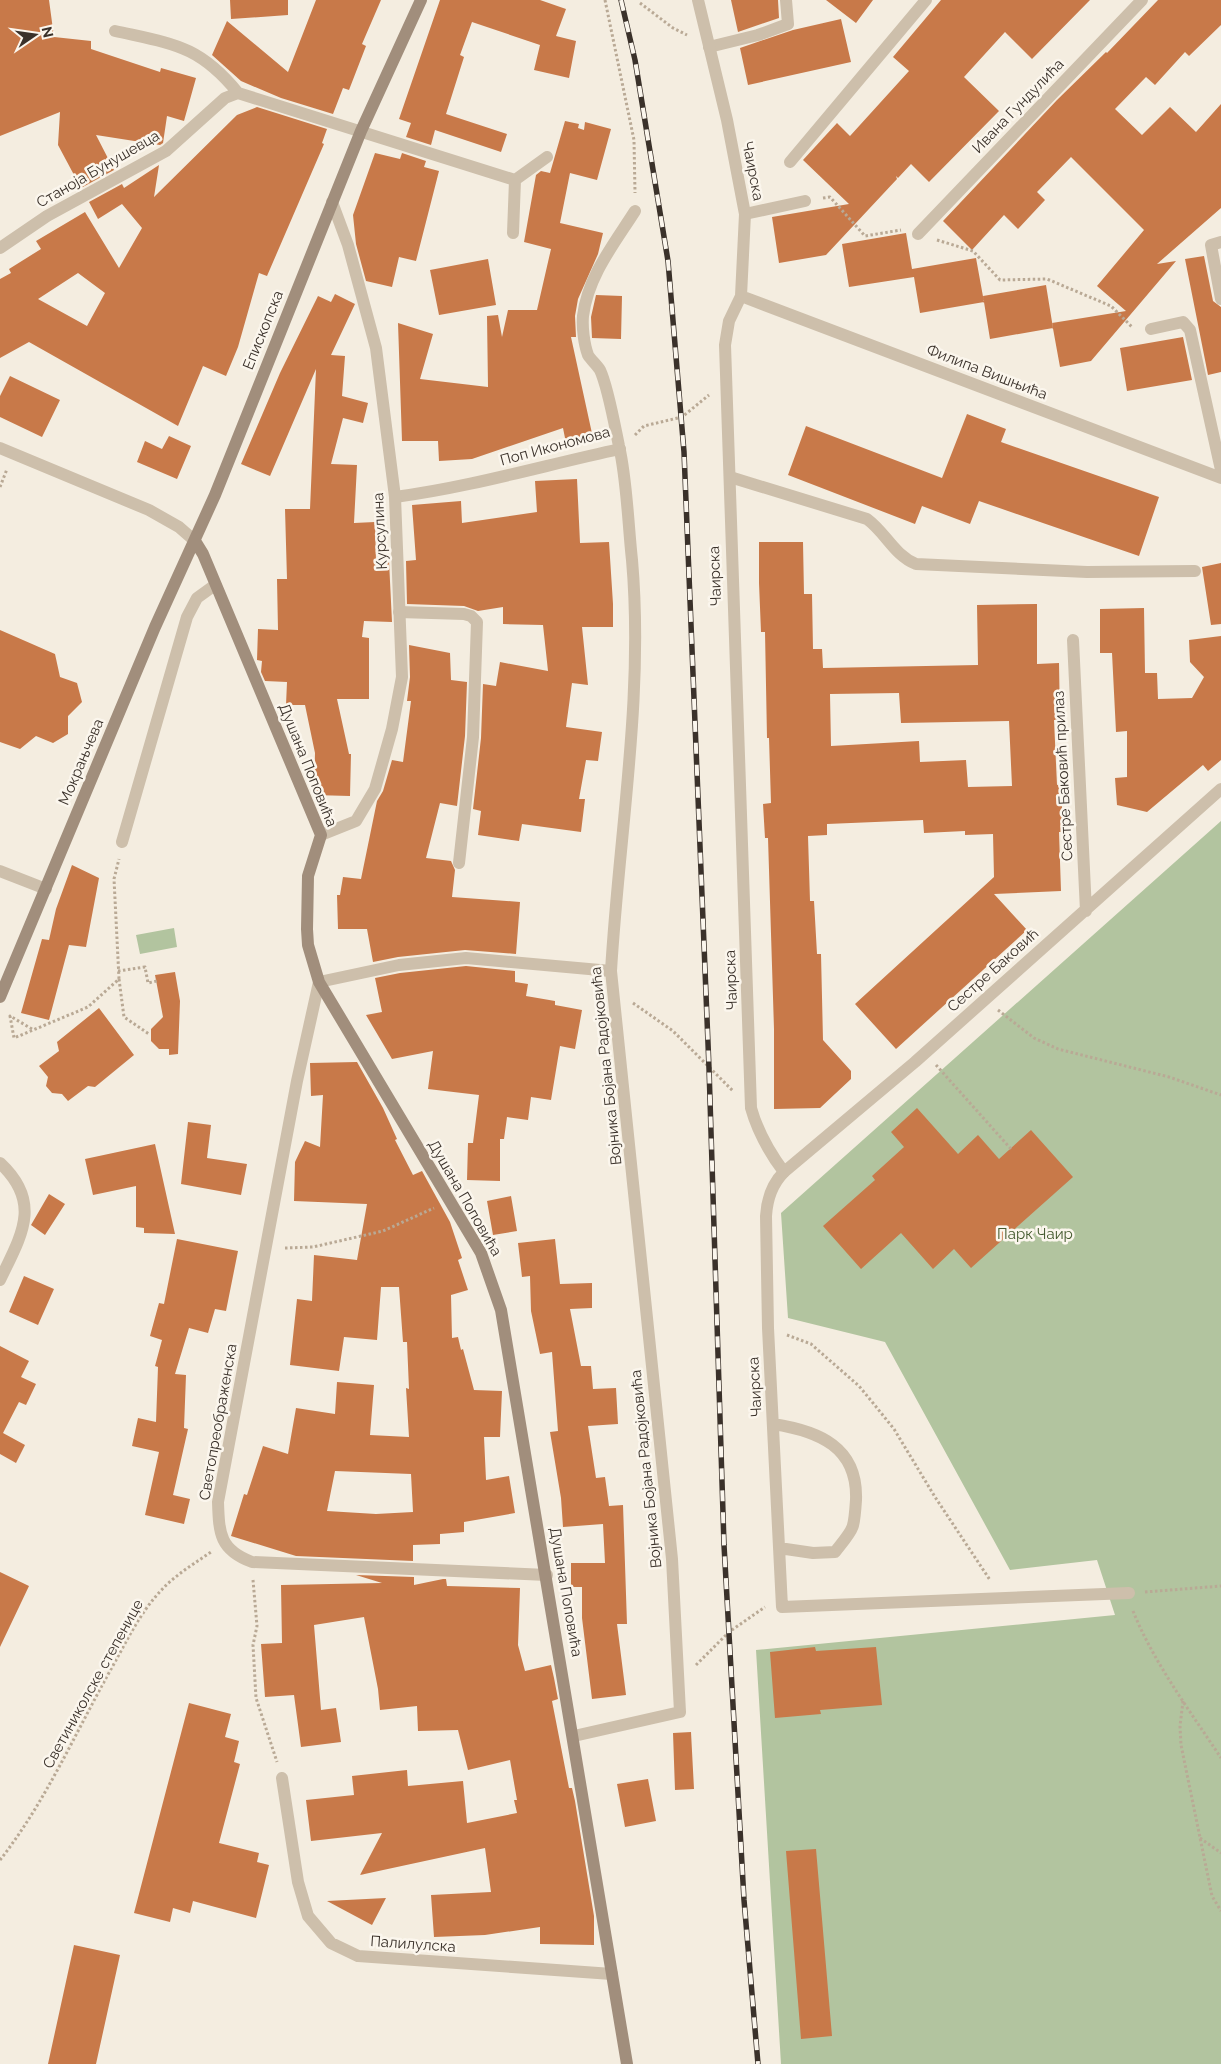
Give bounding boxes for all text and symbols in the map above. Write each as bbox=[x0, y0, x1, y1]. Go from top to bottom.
north arrow bbox=[10, 10, 60, 60]
text: N bbox=[39, 25, 57, 39]
street label: Ивана Гундулића bbox=[968, 55, 1068, 157]
street label: Станоја Бунушевца bbox=[33, 126, 163, 212]
street label: Чаирска bbox=[738, 140, 768, 202]
street label: Епископска bbox=[239, 288, 287, 372]
street label: Филипа Вишњића bbox=[924, 341, 1050, 403]
street label: Поп Икономова bbox=[498, 423, 612, 469]
street label: Курсулина bbox=[369, 492, 391, 570]
street label: Чаирска bbox=[705, 546, 725, 606]
street label: Сестре Баковић прилаз bbox=[1050, 690, 1076, 862]
street label: Душана Поповића bbox=[275, 701, 341, 829]
street label: Мокрањчева bbox=[55, 716, 107, 808]
street label: Сестре Баковић bbox=[944, 924, 1042, 1016]
street label: Чаирска bbox=[721, 950, 741, 1010]
street label: Војника Бојана Радојковића bbox=[587, 966, 625, 1166]
street label: Душана Поповића bbox=[424, 1137, 506, 1259]
park label: Парк Чаир bbox=[997, 1225, 1073, 1243]
street label: Светопреображенска bbox=[195, 1342, 241, 1502]
street label: Чаирска bbox=[744, 1356, 766, 1418]
street label: Војника Бојана Радојковића bbox=[627, 1369, 665, 1569]
street label: Душана Поповића bbox=[546, 1526, 586, 1658]
street label: Светиниколске степенице bbox=[39, 1596, 147, 1772]
street label: Палилулска bbox=[370, 1932, 456, 1956]

